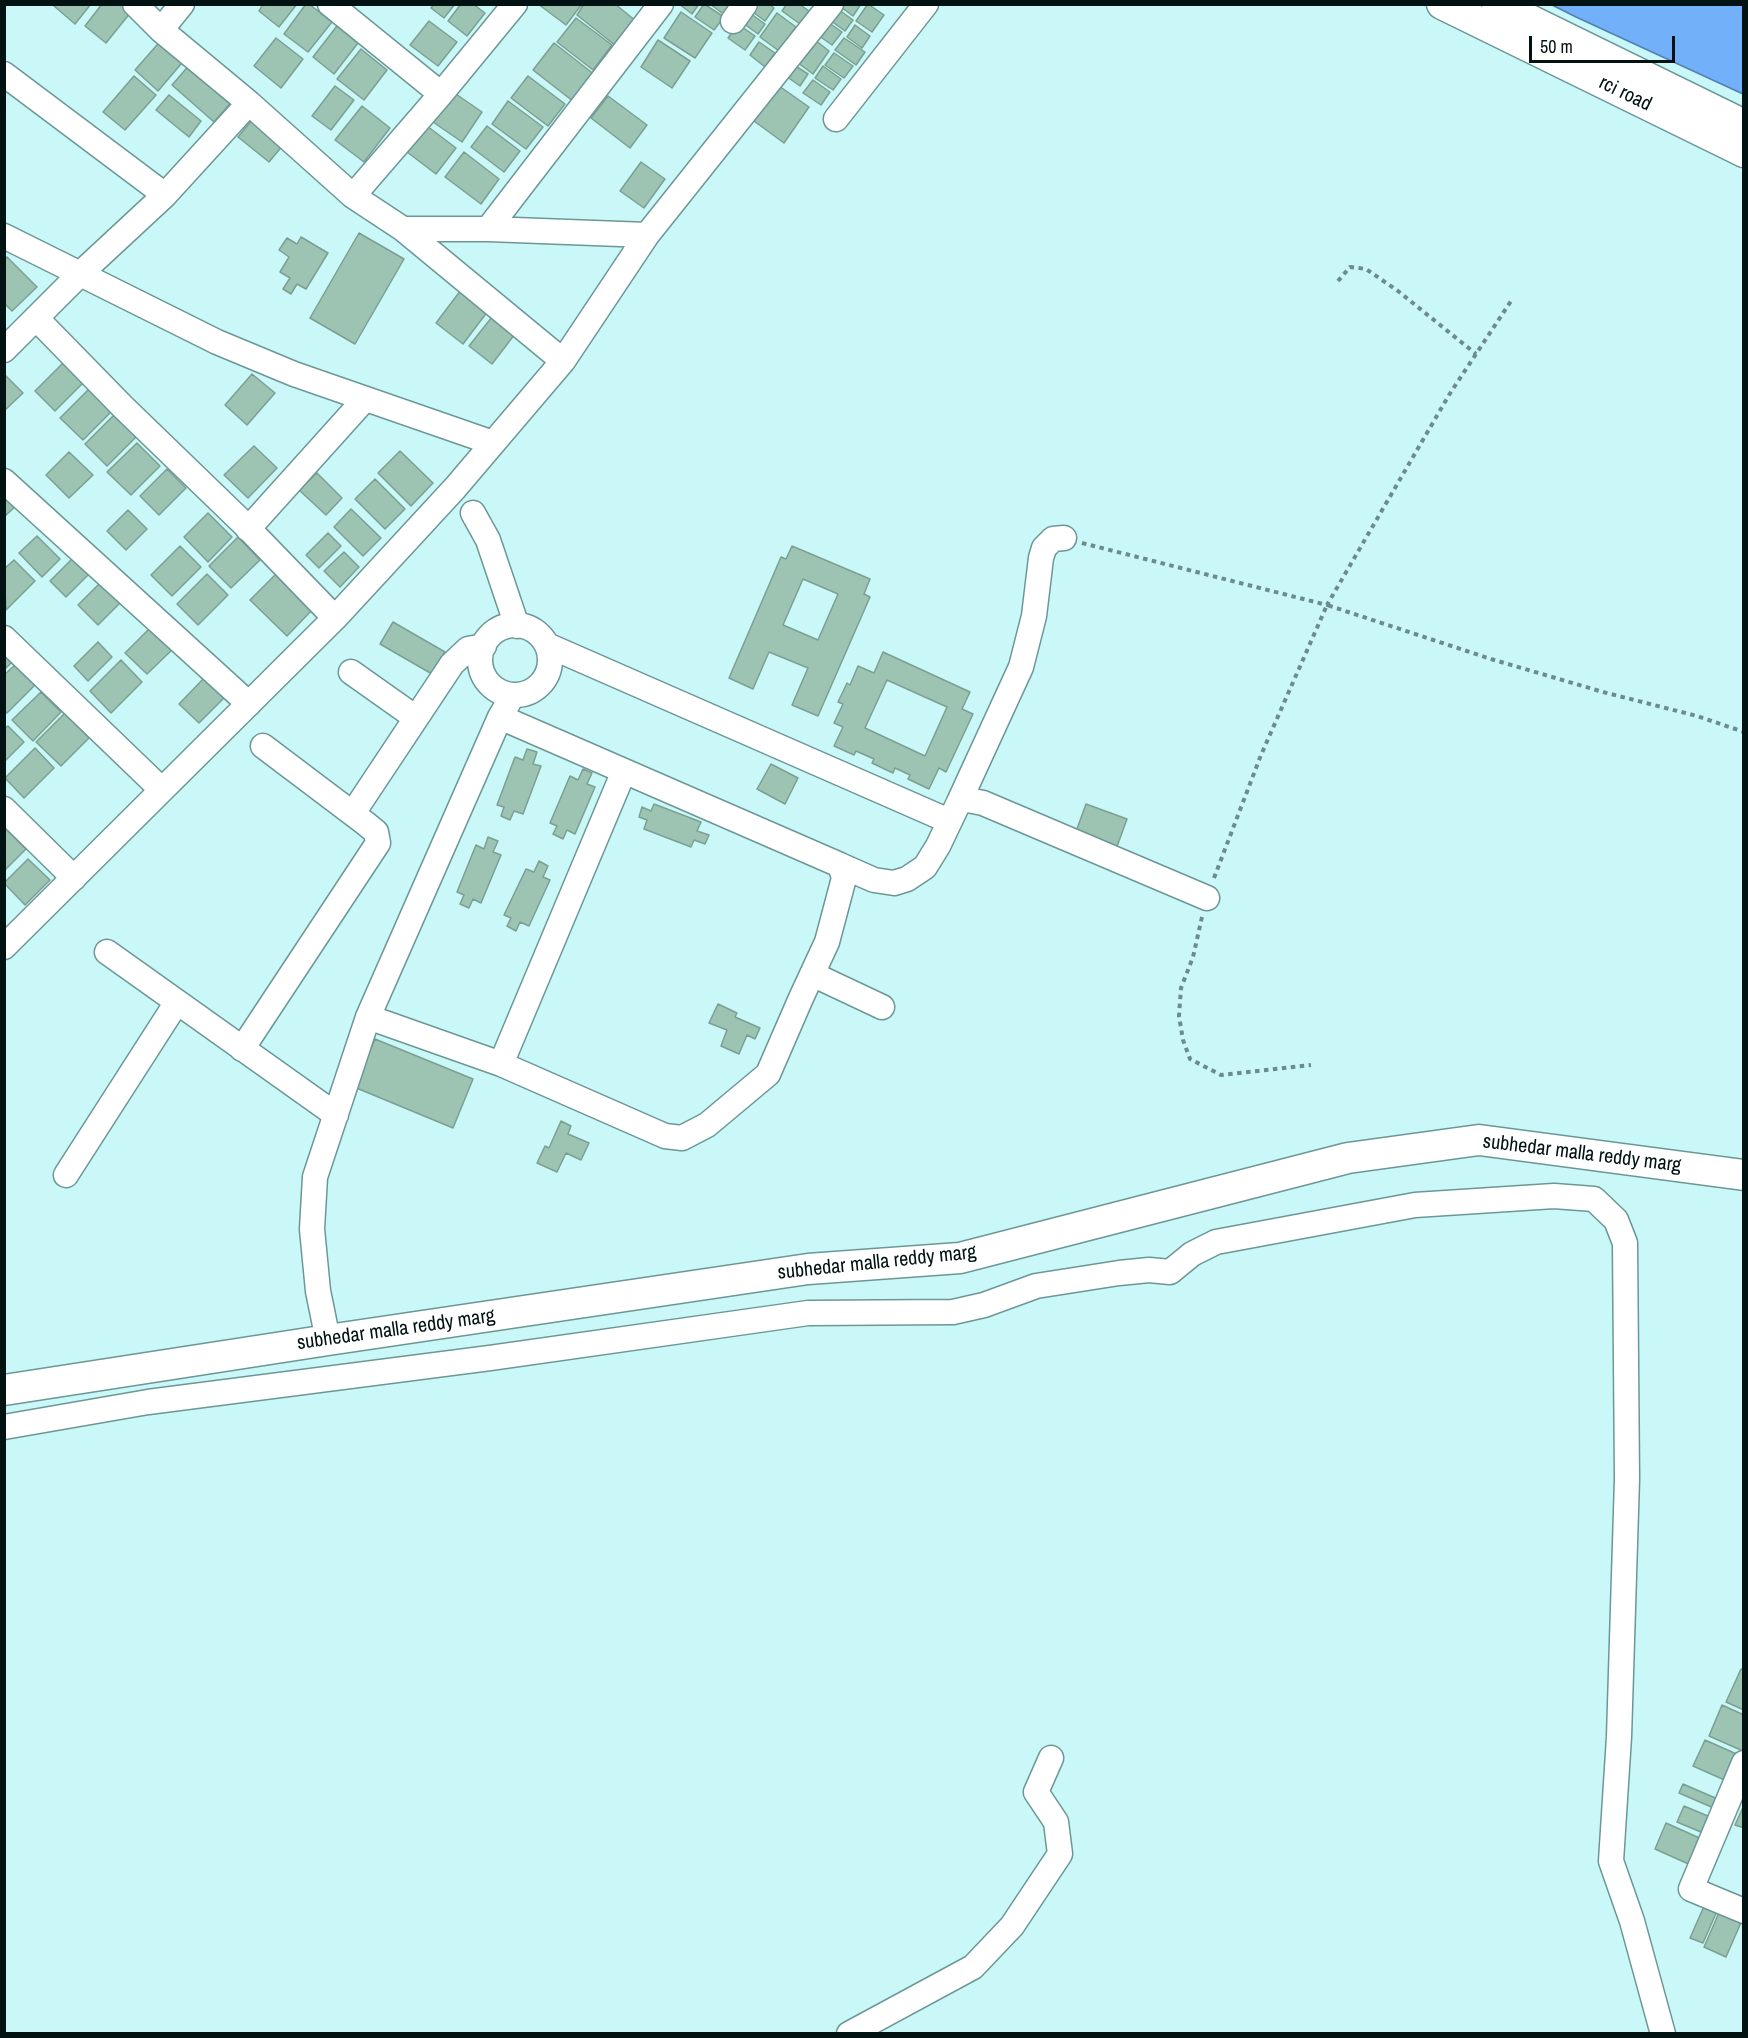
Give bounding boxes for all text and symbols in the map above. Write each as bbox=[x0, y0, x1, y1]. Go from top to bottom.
scale bar bbox=[1532, 24, 1678, 62]
text: 50 m bbox=[1540, 34, 1573, 59]
street label: rci road bbox=[1595, 71, 1655, 117]
street label: subhedar malla reddy marg bbox=[1481, 1130, 1683, 1178]
street label: subhedar malla reddy marg bbox=[776, 1241, 978, 1285]
street label: subhedar malla reddy marg bbox=[295, 1304, 497, 1356]

